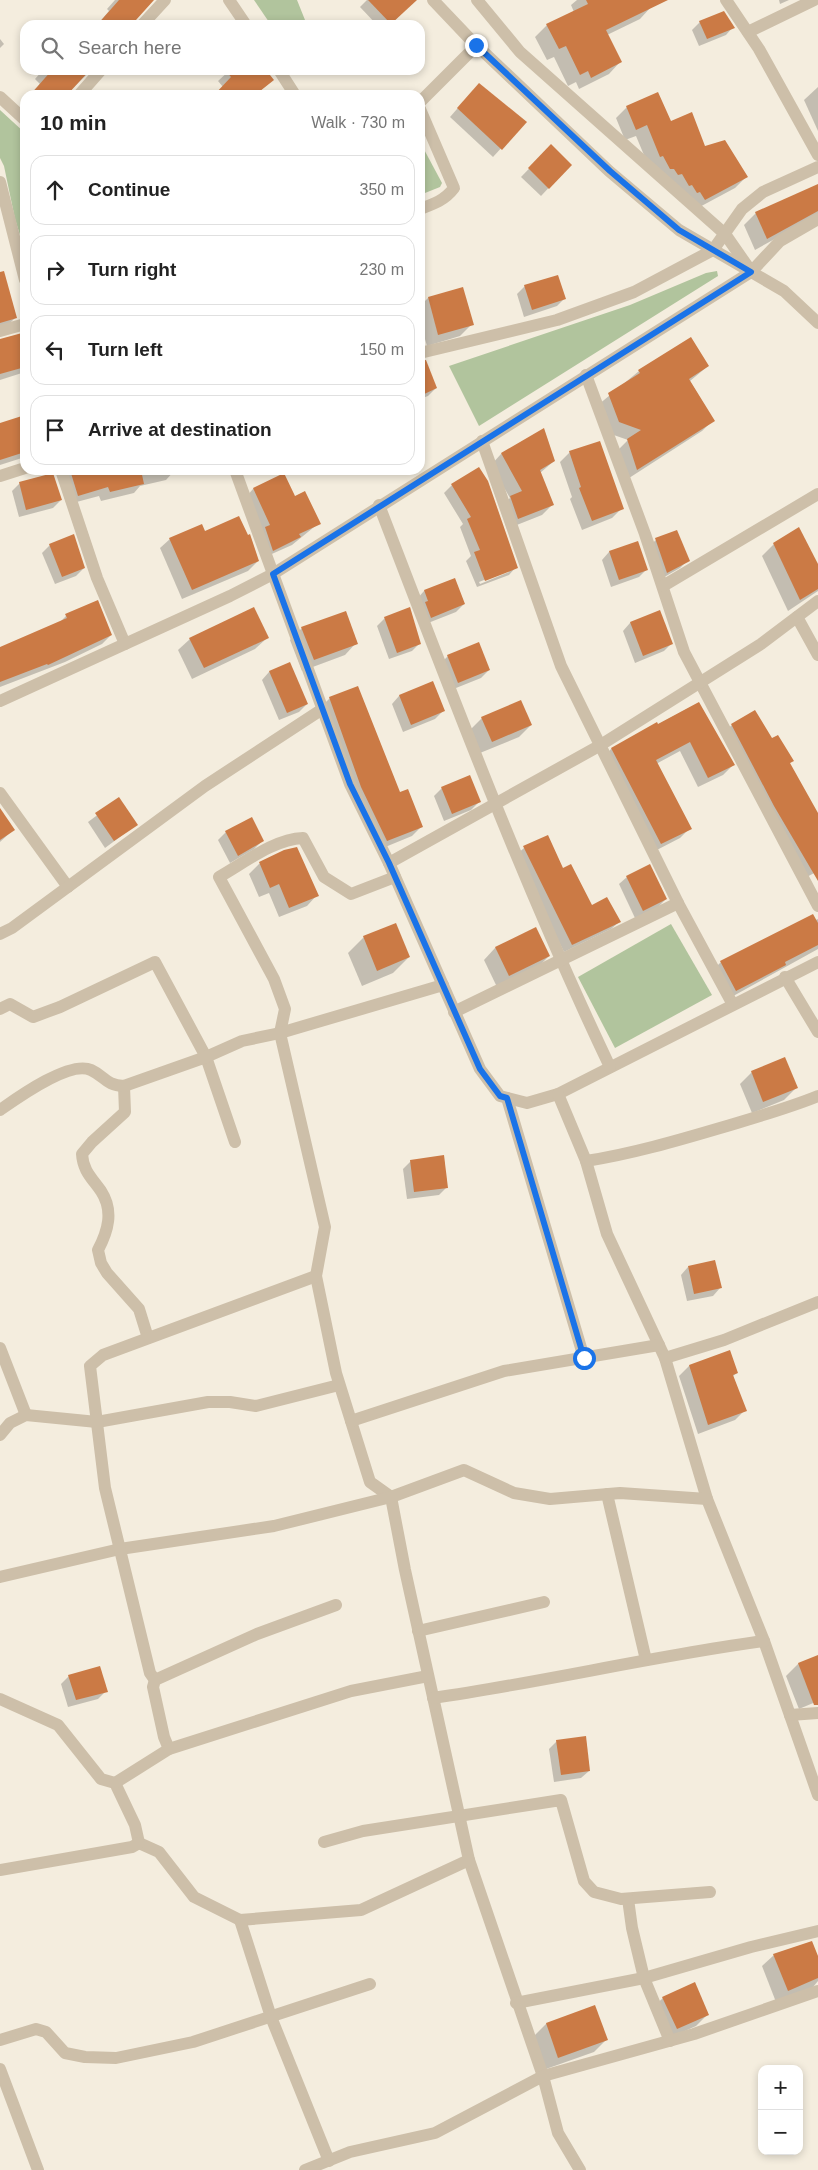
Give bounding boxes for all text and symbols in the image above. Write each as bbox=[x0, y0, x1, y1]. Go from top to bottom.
search box bbox=[20, 20, 425, 75]
icon: search bbox=[38, 34, 66, 62]
route end bbox=[465, 34, 488, 57]
text: Search here bbox=[78, 37, 182, 58]
text: 10 min bbox=[40, 111, 107, 134]
text: Walk · 730 m bbox=[311, 114, 405, 131]
icon: ahead bbox=[41, 176, 69, 204]
text: Continue bbox=[88, 179, 170, 200]
text: 350 m bbox=[360, 181, 404, 198]
icon: right bbox=[41, 256, 69, 284]
text: Turn right bbox=[88, 259, 176, 280]
text: 230 m bbox=[360, 261, 404, 278]
icon: left bbox=[41, 336, 69, 364]
text: Turn left bbox=[88, 339, 163, 360]
text: 150 m bbox=[360, 341, 404, 358]
icon: arrive bbox=[41, 416, 69, 444]
text: Arrive at destination bbox=[88, 419, 272, 440]
route start bbox=[573, 1347, 596, 1370]
map controls bbox=[758, 2065, 803, 2155]
button: + bbox=[758, 2065, 803, 2110]
button: − bbox=[758, 2110, 803, 2155]

